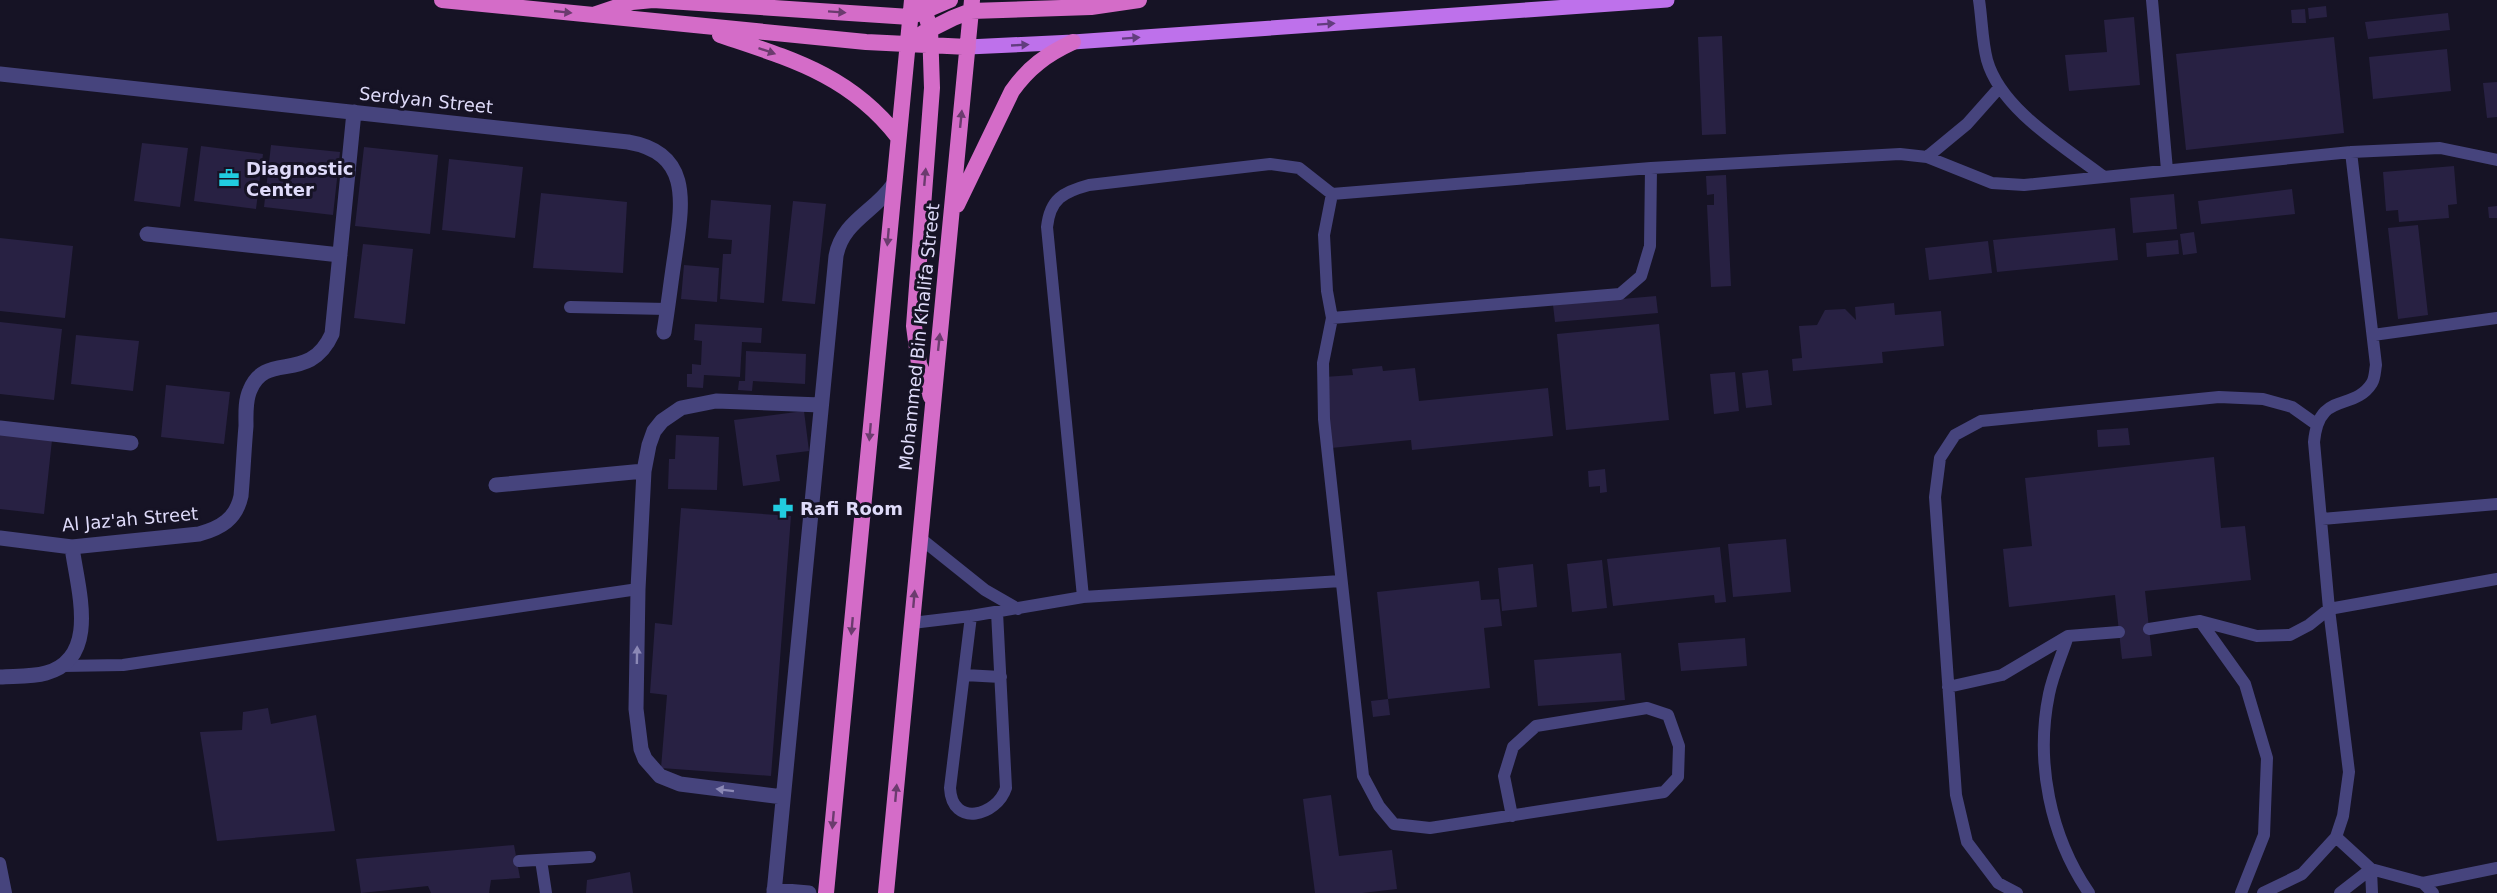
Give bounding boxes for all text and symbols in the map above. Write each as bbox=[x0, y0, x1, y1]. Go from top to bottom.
one-way arrow bbox=[554, 7, 573, 17]
one-way arrow bbox=[827, 7, 846, 16]
one-way arrow bbox=[1316, 19, 1335, 29]
one-way arrow bbox=[1122, 33, 1141, 43]
one-way arrow bbox=[1011, 40, 1030, 49]
one-way arrow bbox=[758, 46, 776, 56]
street label: Serdyan Street bbox=[358, 83, 494, 117]
one-way arrow bbox=[956, 110, 966, 129]
place label: Diagnostic Center bbox=[246, 158, 353, 200]
office icon: Diagnostic Center bbox=[217, 166, 241, 190]
one-way arrow bbox=[920, 168, 930, 187]
street label: Mohammed Bin Khalifa Street bbox=[895, 202, 943, 472]
one-way arrow bbox=[883, 228, 893, 247]
one-way arrow bbox=[934, 332, 944, 351]
one-way arrow bbox=[865, 422, 875, 441]
pharmacy icon: Rafi Room bbox=[771, 496, 795, 520]
place label: Rafi Room bbox=[800, 498, 903, 519]
street label: Al Jaz'ah Street bbox=[61, 503, 199, 535]
one-way arrow bbox=[909, 589, 919, 608]
one-way arrow bbox=[847, 616, 857, 635]
one-way arrow bbox=[632, 645, 642, 664]
one-way arrow bbox=[891, 783, 901, 802]
one-way arrow bbox=[715, 785, 734, 794]
one-way arrow bbox=[828, 810, 838, 829]

